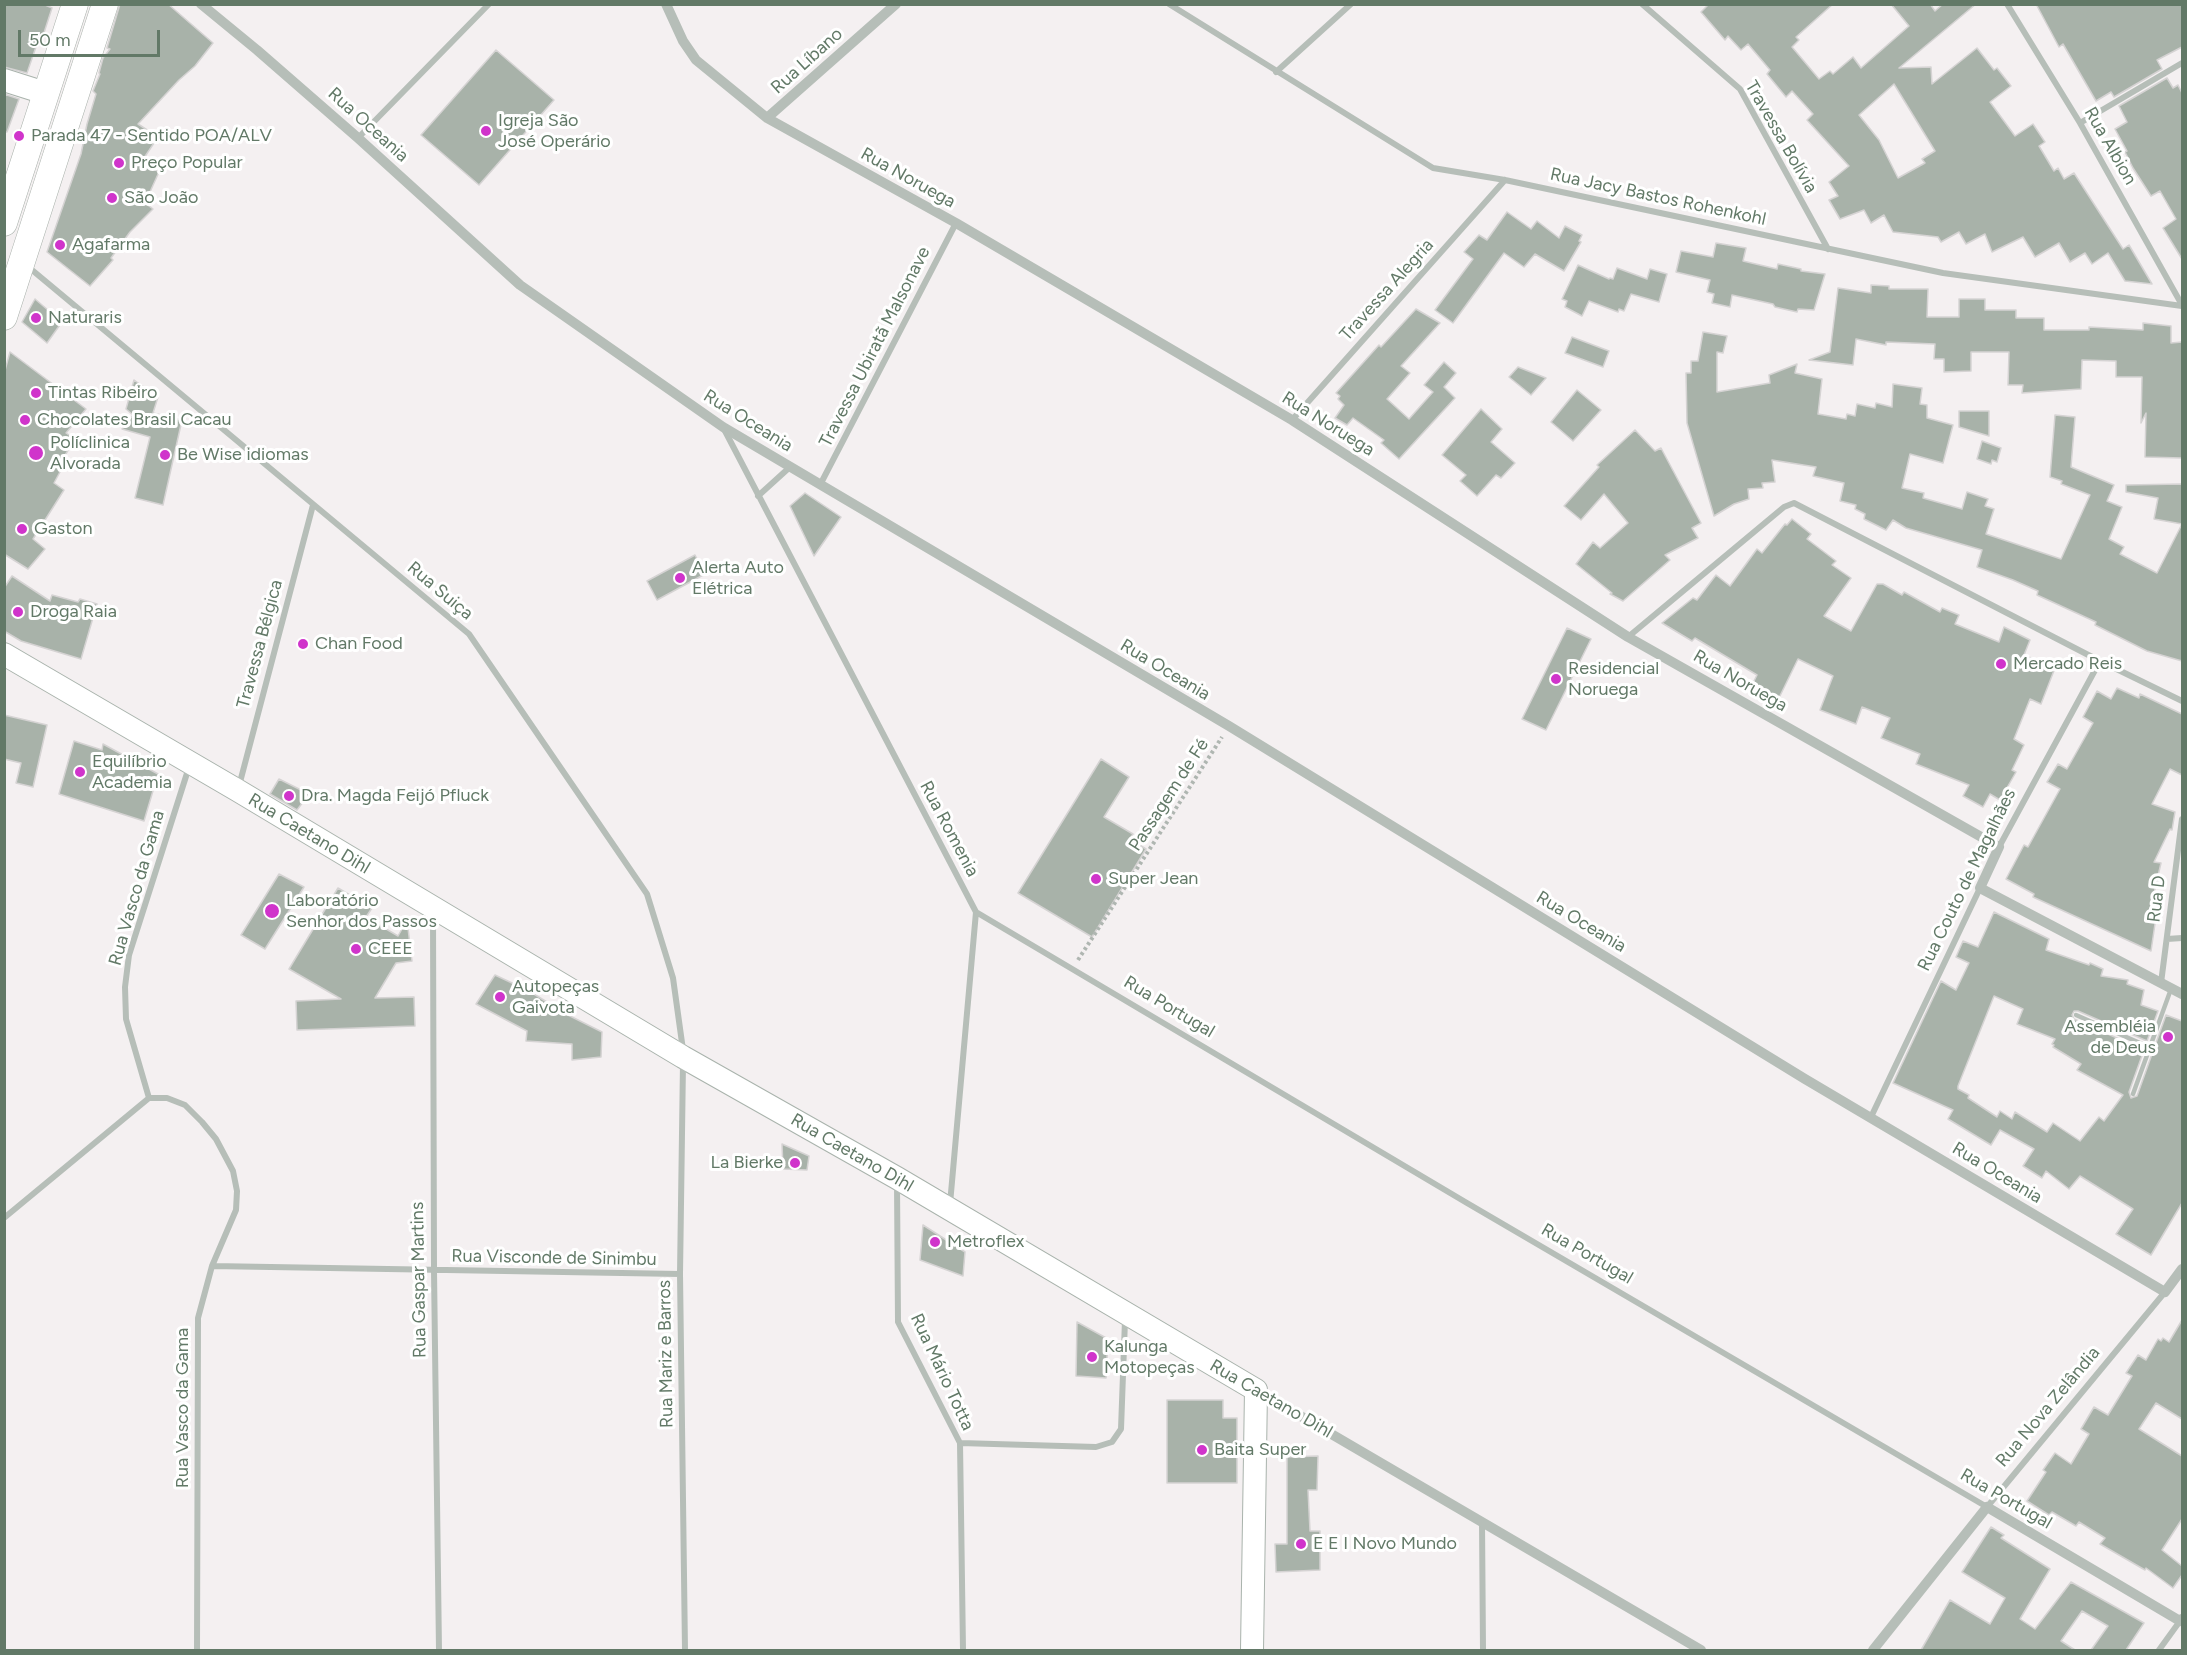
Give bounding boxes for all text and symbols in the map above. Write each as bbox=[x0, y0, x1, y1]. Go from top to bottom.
scale bar bbox=[21, 18, 164, 56]
street label: Rua Líbano bbox=[767, 23, 847, 99]
text: 50 m bbox=[29, 29, 71, 51]
street label: Travessa Bolívia bbox=[1740, 77, 1822, 197]
street label: Rua Oceania bbox=[323, 83, 413, 167]
street label: Rua Albion bbox=[2079, 103, 2141, 189]
place label: Igreja São José Operário bbox=[498, 110, 611, 152]
marker: Igreja São José Operário bbox=[479, 124, 493, 138]
place label: Parada 47 - Sentido POA/ALV bbox=[31, 125, 272, 147]
marker: Parada 47 - Sentido POA/ALV bbox=[12, 129, 26, 143]
street label: Rua Noruega bbox=[857, 143, 959, 213]
place label: Preço Popular bbox=[131, 152, 242, 174]
marker: Preço Popular bbox=[112, 156, 126, 170]
street label: Rua Jacy Bastos Rohenkohl bbox=[1548, 164, 1768, 230]
place label: São João bbox=[124, 187, 198, 209]
marker: São João bbox=[105, 191, 119, 205]
place label: Agafarma bbox=[72, 234, 150, 256]
street label: Travessa Alegria bbox=[1336, 235, 1438, 345]
marker: Agafarma bbox=[53, 238, 67, 252]
street label: Travessa Ubiratã Malsonave bbox=[815, 243, 935, 451]
place label: Naturaris bbox=[48, 307, 122, 329]
marker: Naturaris bbox=[29, 311, 43, 325]
place label: Tintas Ribeiro bbox=[48, 382, 157, 404]
street label: Rua Oceania bbox=[699, 385, 797, 457]
marker: Tintas Ribeiro bbox=[29, 386, 43, 400]
street label: Rua Noruega bbox=[1278, 387, 1378, 461]
place label: Chocolates Brasil Cacau bbox=[37, 409, 232, 431]
marker: Chocolates Brasil Cacau bbox=[18, 413, 32, 427]
place label: Políclinica Alvorada bbox=[50, 432, 130, 474]
marker: Políclinica Alvorada bbox=[27, 444, 45, 462]
place label: Be Wise idiomas bbox=[177, 444, 309, 466]
marker: Be Wise idiomas bbox=[158, 448, 172, 462]
place label: Gaston bbox=[34, 518, 92, 540]
marker: Gaston bbox=[15, 522, 29, 536]
street label: Rua Suiça bbox=[403, 557, 477, 625]
place label: Alerta Auto Elétrica bbox=[692, 557, 784, 600]
marker: Alerta Auto Elétrica bbox=[673, 571, 687, 585]
street label: Travessa Bélgica bbox=[232, 577, 288, 711]
place label: Droga Raia bbox=[30, 601, 117, 623]
marker: Droga Raia bbox=[11, 605, 25, 619]
place label: Chan Food bbox=[315, 633, 403, 655]
street label: Rua Oceania bbox=[1116, 635, 1214, 705]
marker: Chan Food bbox=[296, 637, 310, 651]
street label: Rua Noruega bbox=[1689, 645, 1791, 717]
place label: Mercado Reis bbox=[2013, 653, 2122, 675]
marker: Mercado Reis bbox=[1994, 657, 2008, 671]
place label: Residencial Noruega bbox=[1568, 658, 1659, 700]
marker: Residencial Noruega bbox=[1549, 672, 1563, 686]
street label: Passagem de Fé bbox=[1125, 735, 1213, 855]
place label: Equilíbrio Academia bbox=[92, 751, 172, 794]
marker: Equilíbrio Academia bbox=[73, 765, 87, 779]
street label: Rua Romenia bbox=[915, 777, 983, 881]
place label: Dra. Magda Feijó Pfluck bbox=[301, 785, 489, 807]
street label: Rua Couto de Magalhães bbox=[1913, 785, 2021, 975]
street label: Rua Caetano Dihl bbox=[244, 789, 374, 879]
marker: Dra. Magda Feijó Pfluck bbox=[282, 789, 296, 803]
street label: Rua Vasco da Gama bbox=[105, 808, 169, 968]
place label: Super Jean bbox=[1108, 868, 1198, 890]
marker: Super Jean bbox=[1089, 872, 1103, 886]
street label: Rua D bbox=[2143, 874, 2171, 924]
street label: Rua Oceania bbox=[1532, 887, 1630, 957]
place label: Laboratório Senhor dos Passos bbox=[286, 890, 437, 932]
marker: Laboratório Senhor dos Passos bbox=[263, 902, 281, 920]
place label: CEEE bbox=[368, 938, 413, 960]
marker: CEEE bbox=[349, 942, 363, 956]
street label: Rua Portugal bbox=[1120, 971, 1218, 1043]
place label: Autopeças Gaivota bbox=[512, 976, 599, 1018]
marker: Autopeças Gaivota bbox=[493, 990, 507, 1004]
place label: Assembléia de Deus bbox=[2064, 1016, 2156, 1058]
marker: Assembléia de Deus bbox=[2161, 1030, 2175, 1044]
street label: Rua Caetano Dihl bbox=[787, 1109, 917, 1197]
street label: Rua Oceania bbox=[1948, 1138, 2046, 1208]
place label: La Bierke bbox=[711, 1152, 783, 1174]
marker: La Bierke bbox=[788, 1156, 802, 1170]
street label: Rua Gaspar Martins bbox=[407, 1202, 431, 1358]
street label: Rua Portugal bbox=[1537, 1219, 1637, 1289]
place label: Metroflex bbox=[947, 1231, 1024, 1253]
marker: Metroflex bbox=[928, 1235, 942, 1249]
street label: Rua Visconde de Sinimbu bbox=[451, 1245, 657, 1271]
street label: Rua Mariz e Barros bbox=[654, 1280, 678, 1428]
street label: Rua Mário Totta bbox=[905, 1310, 979, 1434]
street label: Rua Vasco da Gama bbox=[172, 1328, 194, 1488]
place label: Kalunga Motopeças bbox=[1104, 1336, 1195, 1378]
street label: Rua Nova Zelândia bbox=[1991, 1342, 2105, 1472]
marker: Kalunga Motopeças bbox=[1085, 1350, 1099, 1364]
street label: Rua Caetano Dihl bbox=[1206, 1355, 1336, 1443]
place label: Baita Super bbox=[1214, 1439, 1306, 1461]
marker: Baita Super bbox=[1195, 1443, 1209, 1457]
street label: Rua Portugal bbox=[1956, 1464, 2056, 1534]
place label: E E I Novo Mundo bbox=[1313, 1533, 1457, 1555]
marker: E E I Novo Mundo bbox=[1294, 1537, 1308, 1551]

